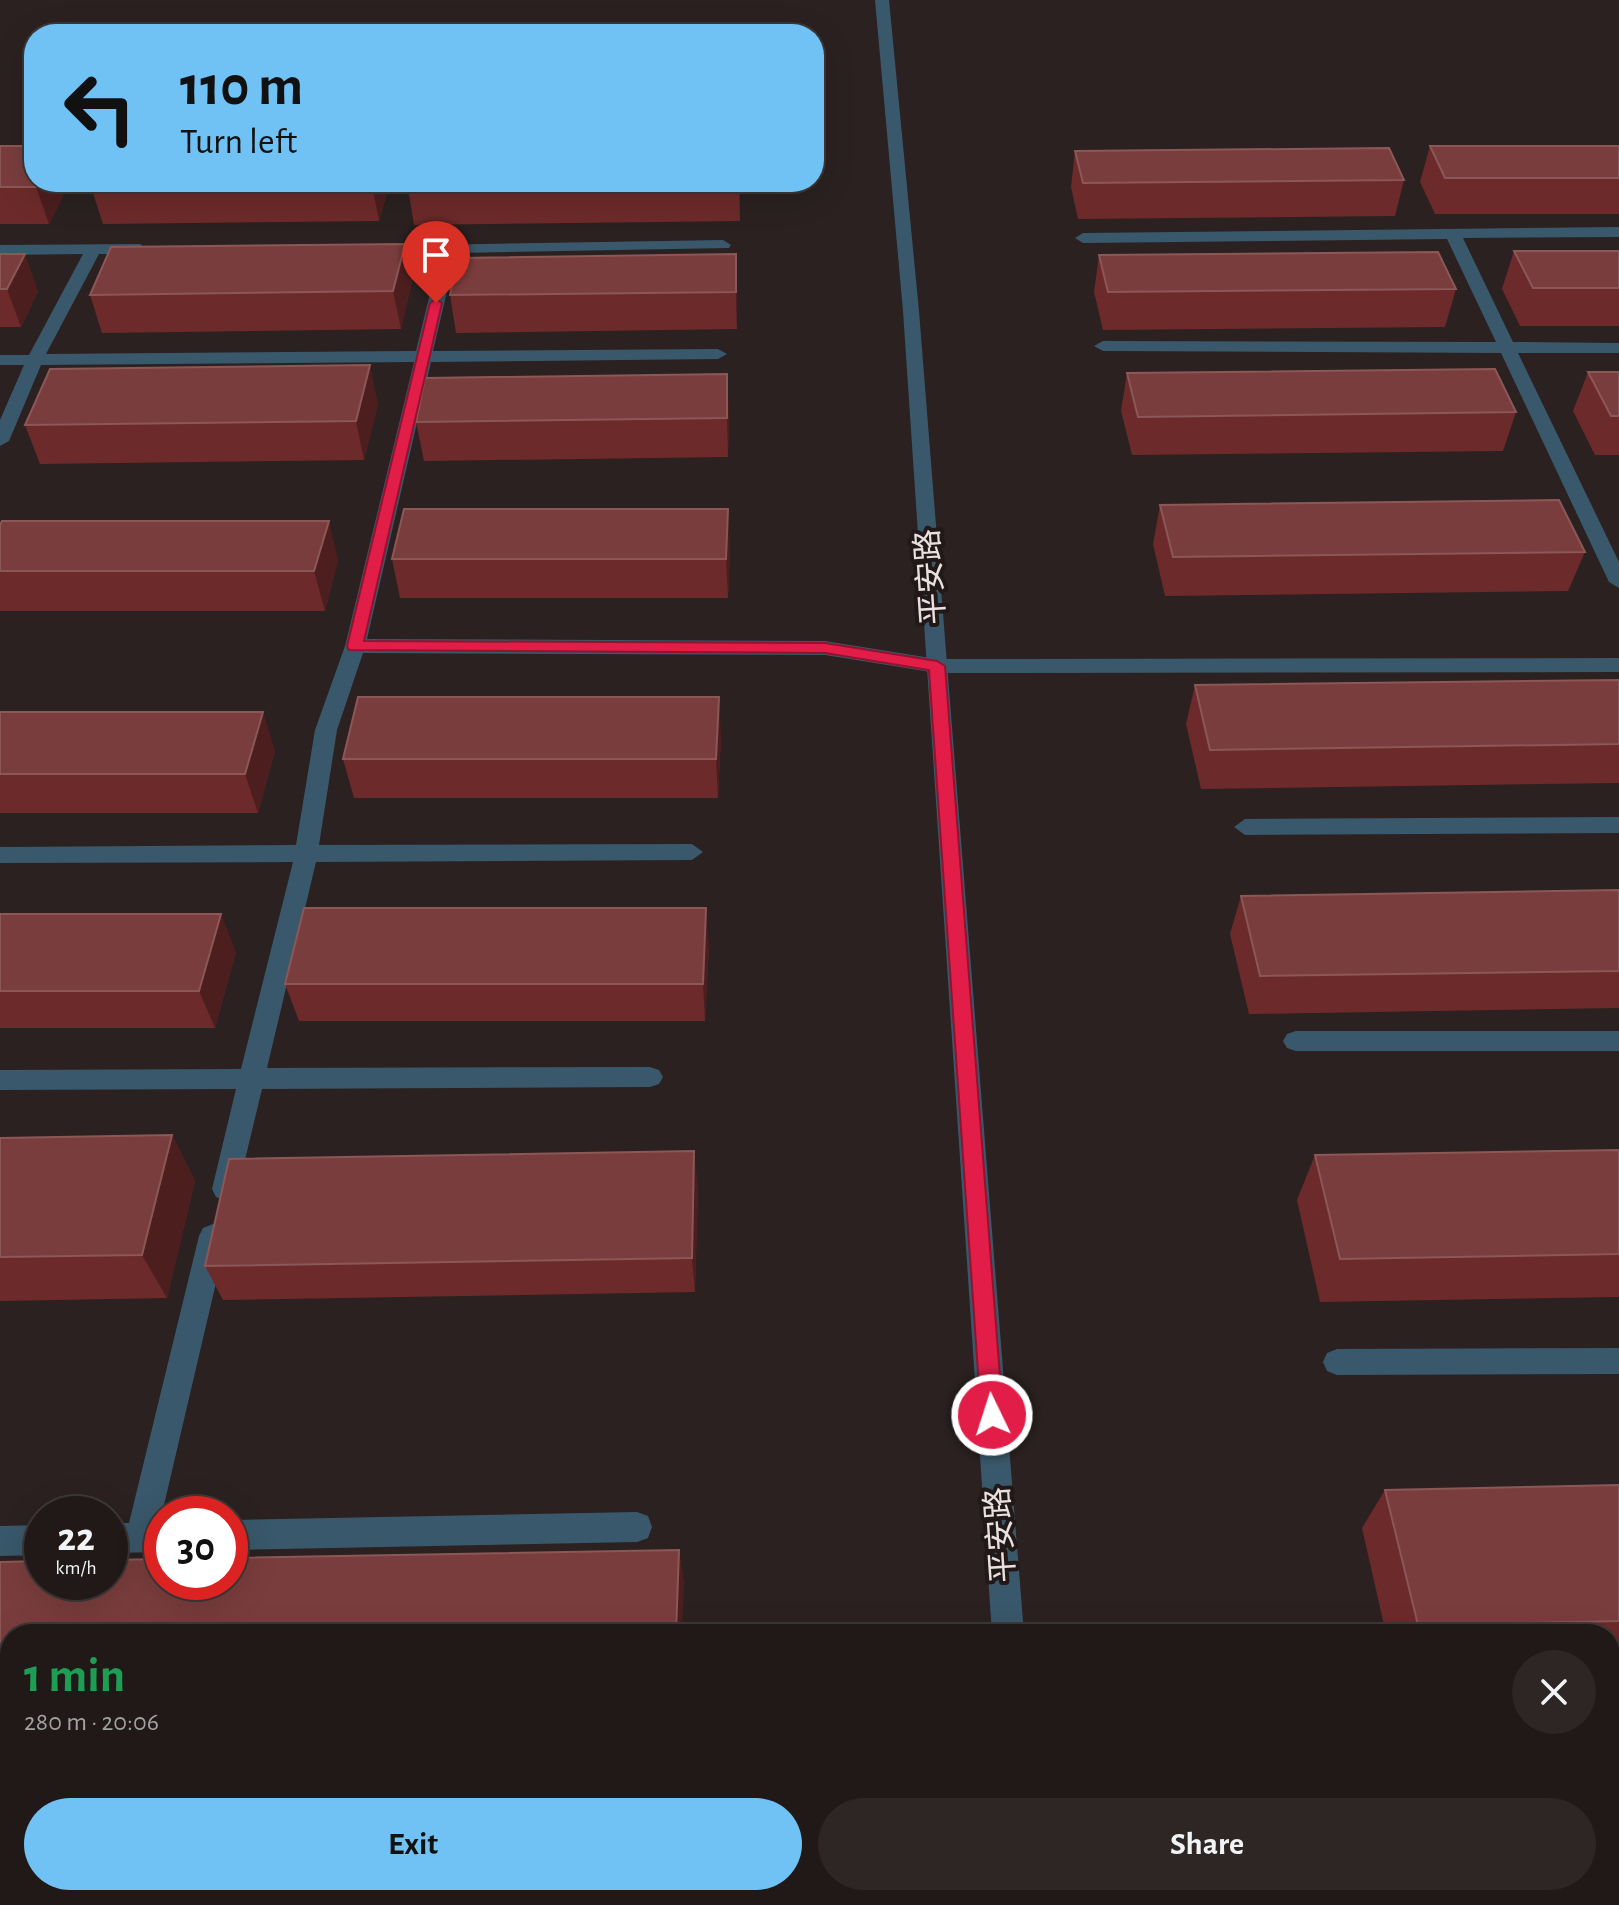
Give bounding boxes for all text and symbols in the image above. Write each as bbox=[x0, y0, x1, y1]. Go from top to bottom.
icon: left bbox=[48, 56, 152, 160]
text: 110 m bbox=[180, 59, 303, 115]
text: Turn left bbox=[180, 124, 297, 160]
pin bbox=[402, 221, 470, 303]
icon: arrive bbox=[414, 233, 458, 277]
street label: 平安路 bbox=[910, 528, 950, 626]
position arrow bbox=[950, 1373, 1034, 1457]
street label: 平安路 bbox=[980, 1486, 1020, 1584]
speed limit sign: 30 bbox=[144, 1496, 248, 1600]
text: 22 bbox=[57, 1518, 95, 1558]
text: km/h bbox=[55, 1558, 97, 1578]
button: close bbox=[1512, 1650, 1596, 1734]
text: 1 min bbox=[24, 1653, 125, 1701]
text: 280 m · 20:06 bbox=[24, 1709, 159, 1735]
button: Exit bbox=[24, 1798, 802, 1890]
button: Share bbox=[818, 1798, 1596, 1890]

